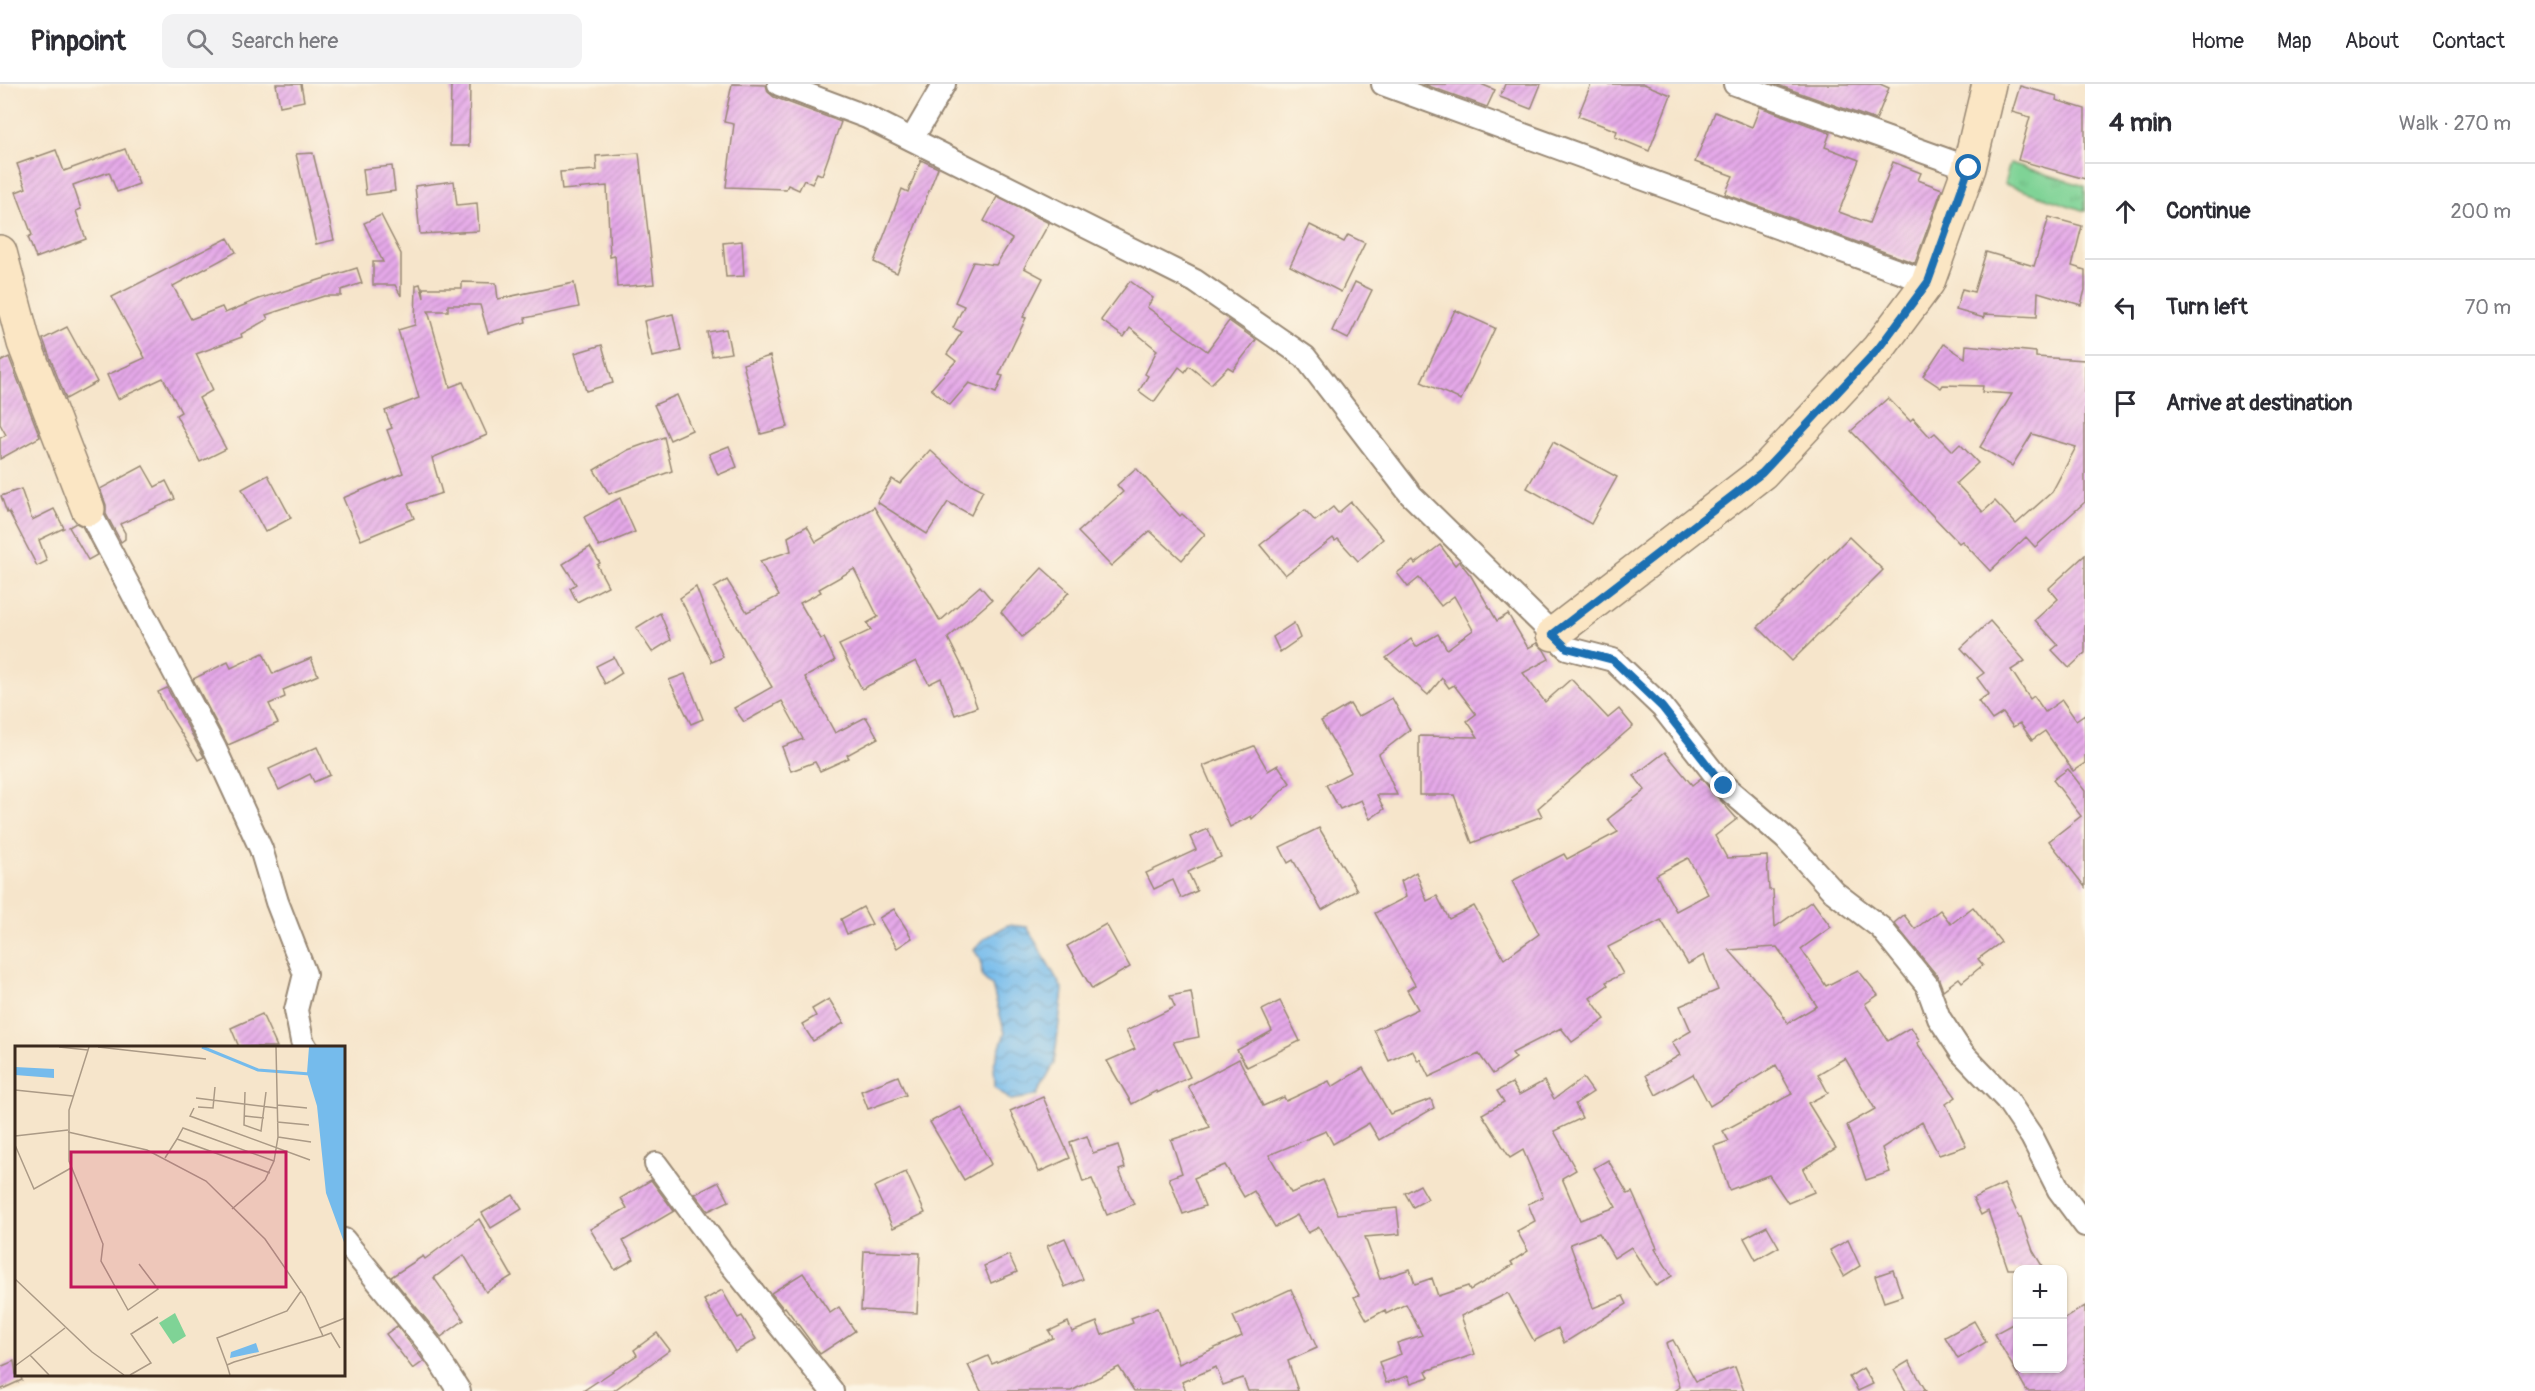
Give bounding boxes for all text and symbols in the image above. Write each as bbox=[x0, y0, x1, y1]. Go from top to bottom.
search box bbox=[162, 14, 582, 68]
text: Pinpoint bbox=[30, 24, 126, 59]
icon: search bbox=[183, 25, 216, 58]
text: Search here bbox=[231, 27, 338, 55]
text: Home bbox=[2191, 28, 2244, 55]
text: Map bbox=[2277, 28, 2312, 55]
text: About bbox=[2345, 28, 2399, 55]
text: Contact bbox=[2432, 28, 2505, 55]
text: 4 min bbox=[2109, 107, 2172, 139]
text: Walk · 270 m bbox=[2399, 111, 2511, 136]
route start bbox=[1955, 154, 1981, 180]
icon: ahead bbox=[2109, 195, 2142, 228]
text: Continue bbox=[2166, 197, 2250, 225]
text: 200 m bbox=[2450, 199, 2511, 224]
icon: left bbox=[2109, 291, 2142, 324]
text: Turn left bbox=[2166, 293, 2248, 321]
text: 70 m bbox=[2465, 295, 2511, 320]
icon: arrive bbox=[2109, 387, 2142, 420]
text: Arrive at destination bbox=[2166, 389, 2352, 417]
route end bbox=[1710, 772, 1736, 798]
inset map bbox=[15, 1046, 345, 1376]
map controls bbox=[2013, 1265, 2067, 1373]
button: + bbox=[2013, 1265, 2067, 1319]
button: − bbox=[2013, 1319, 2067, 1373]

